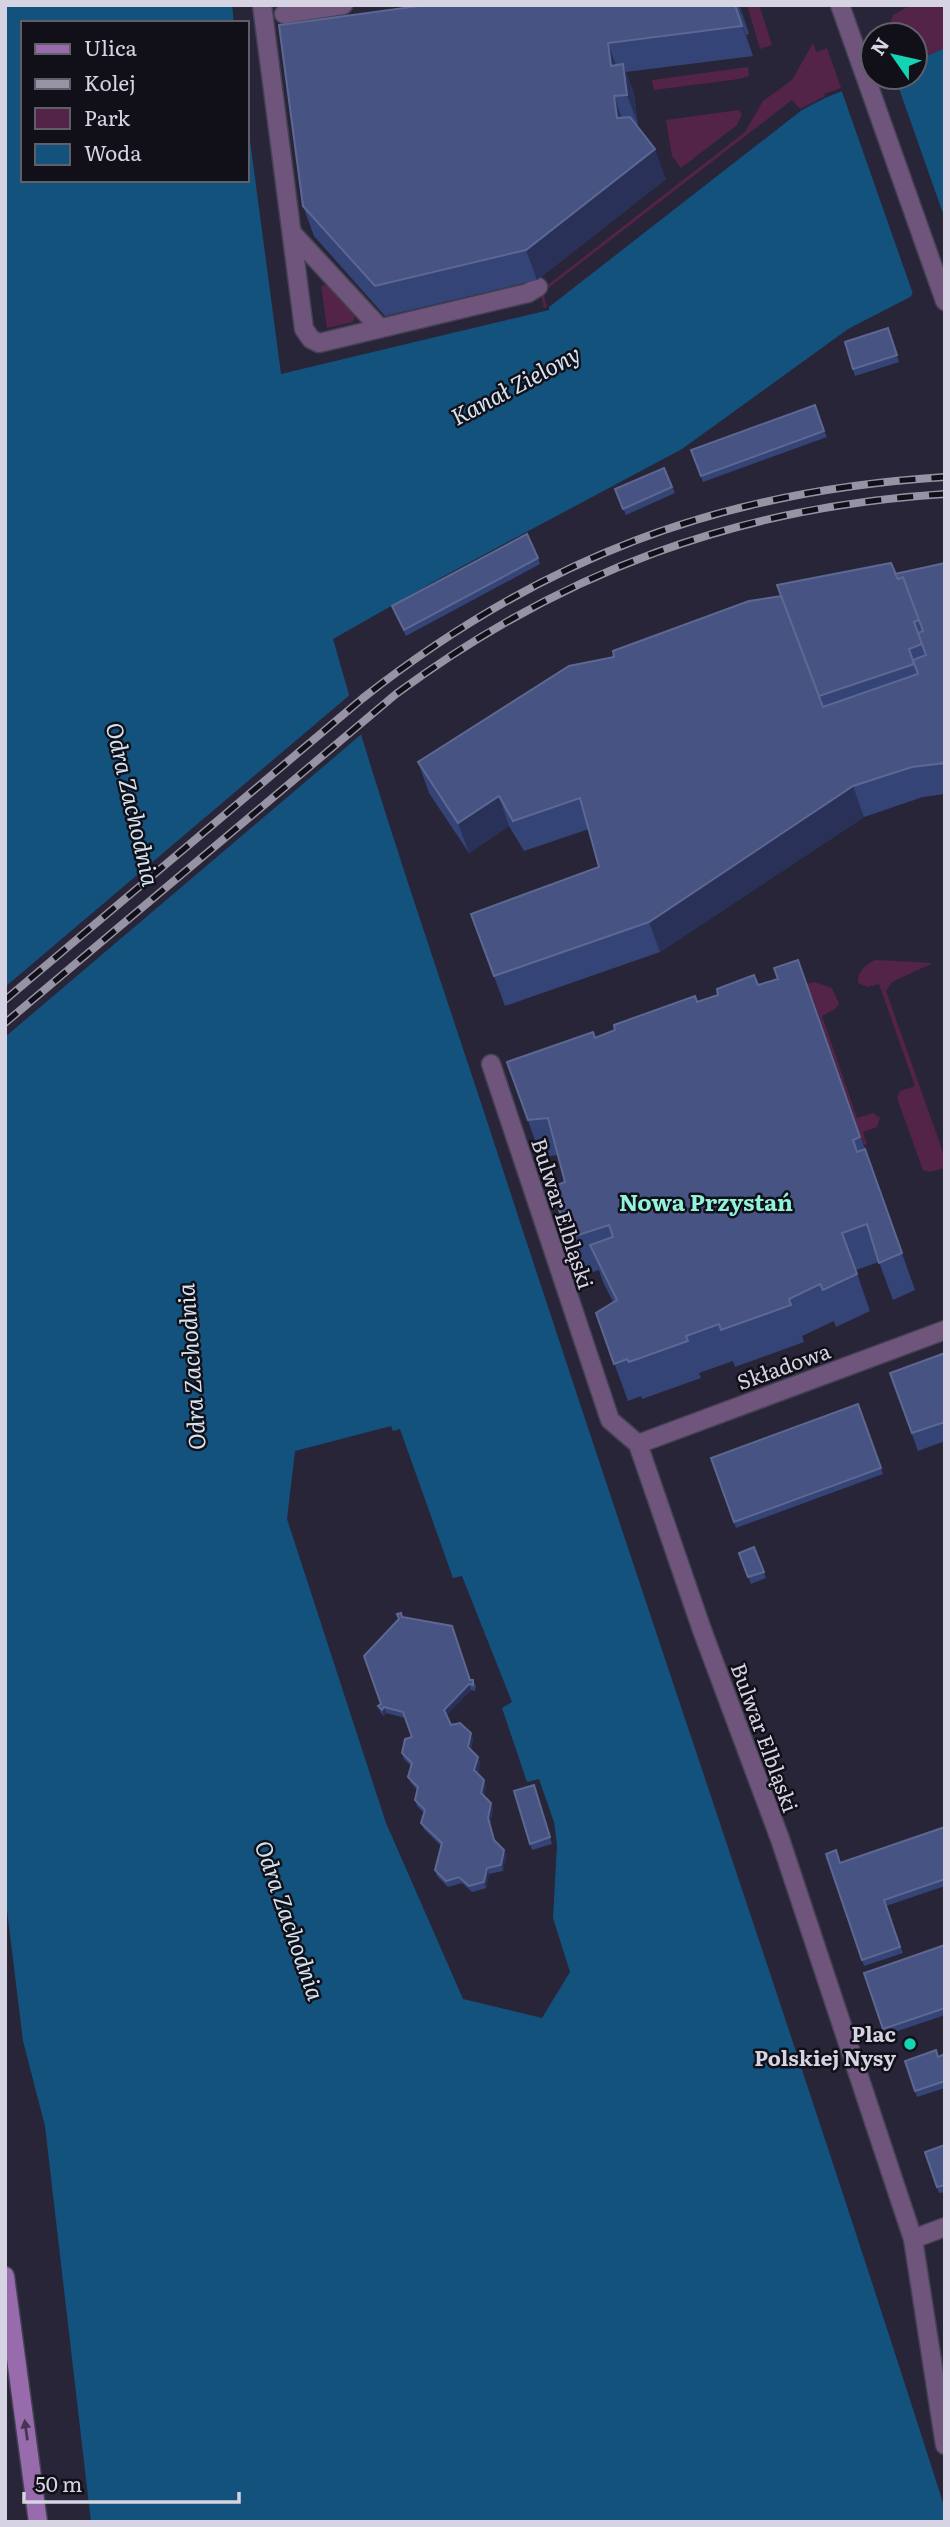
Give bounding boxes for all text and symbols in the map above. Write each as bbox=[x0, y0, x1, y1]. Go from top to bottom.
legend bbox=[21, 21, 248, 182]
north arrow bbox=[859, 21, 929, 91]
text: Ulica bbox=[84, 31, 138, 62]
text: N bbox=[863, 31, 895, 60]
text: Kolej bbox=[84, 66, 136, 97]
text: Park bbox=[84, 101, 130, 132]
text: Woda bbox=[84, 136, 142, 167]
water label: Kanał Zielony bbox=[444, 335, 586, 433]
water label: Odra Zachodnia bbox=[99, 719, 169, 889]
street label: Bulwar Elbląski bbox=[525, 1133, 603, 1293]
district label: Nowa Przystań bbox=[619, 1184, 793, 1218]
water label: Odra Zachodnia bbox=[167, 1283, 213, 1451]
street label: Składowa bbox=[732, 1334, 835, 1396]
street label: Bulwar Elbląski bbox=[725, 1658, 807, 1816]
water label: Odra Zachodnia bbox=[248, 1835, 334, 2005]
place label: Plac Polskiej Nysy bbox=[754, 2017, 896, 2072]
marker: Plac Polskiej Nysy bbox=[902, 2036, 918, 2052]
one-way arrow bbox=[20, 2419, 31, 2441]
scale bar bbox=[24, 2460, 240, 2504]
text: 50 m bbox=[35, 2467, 82, 2498]

